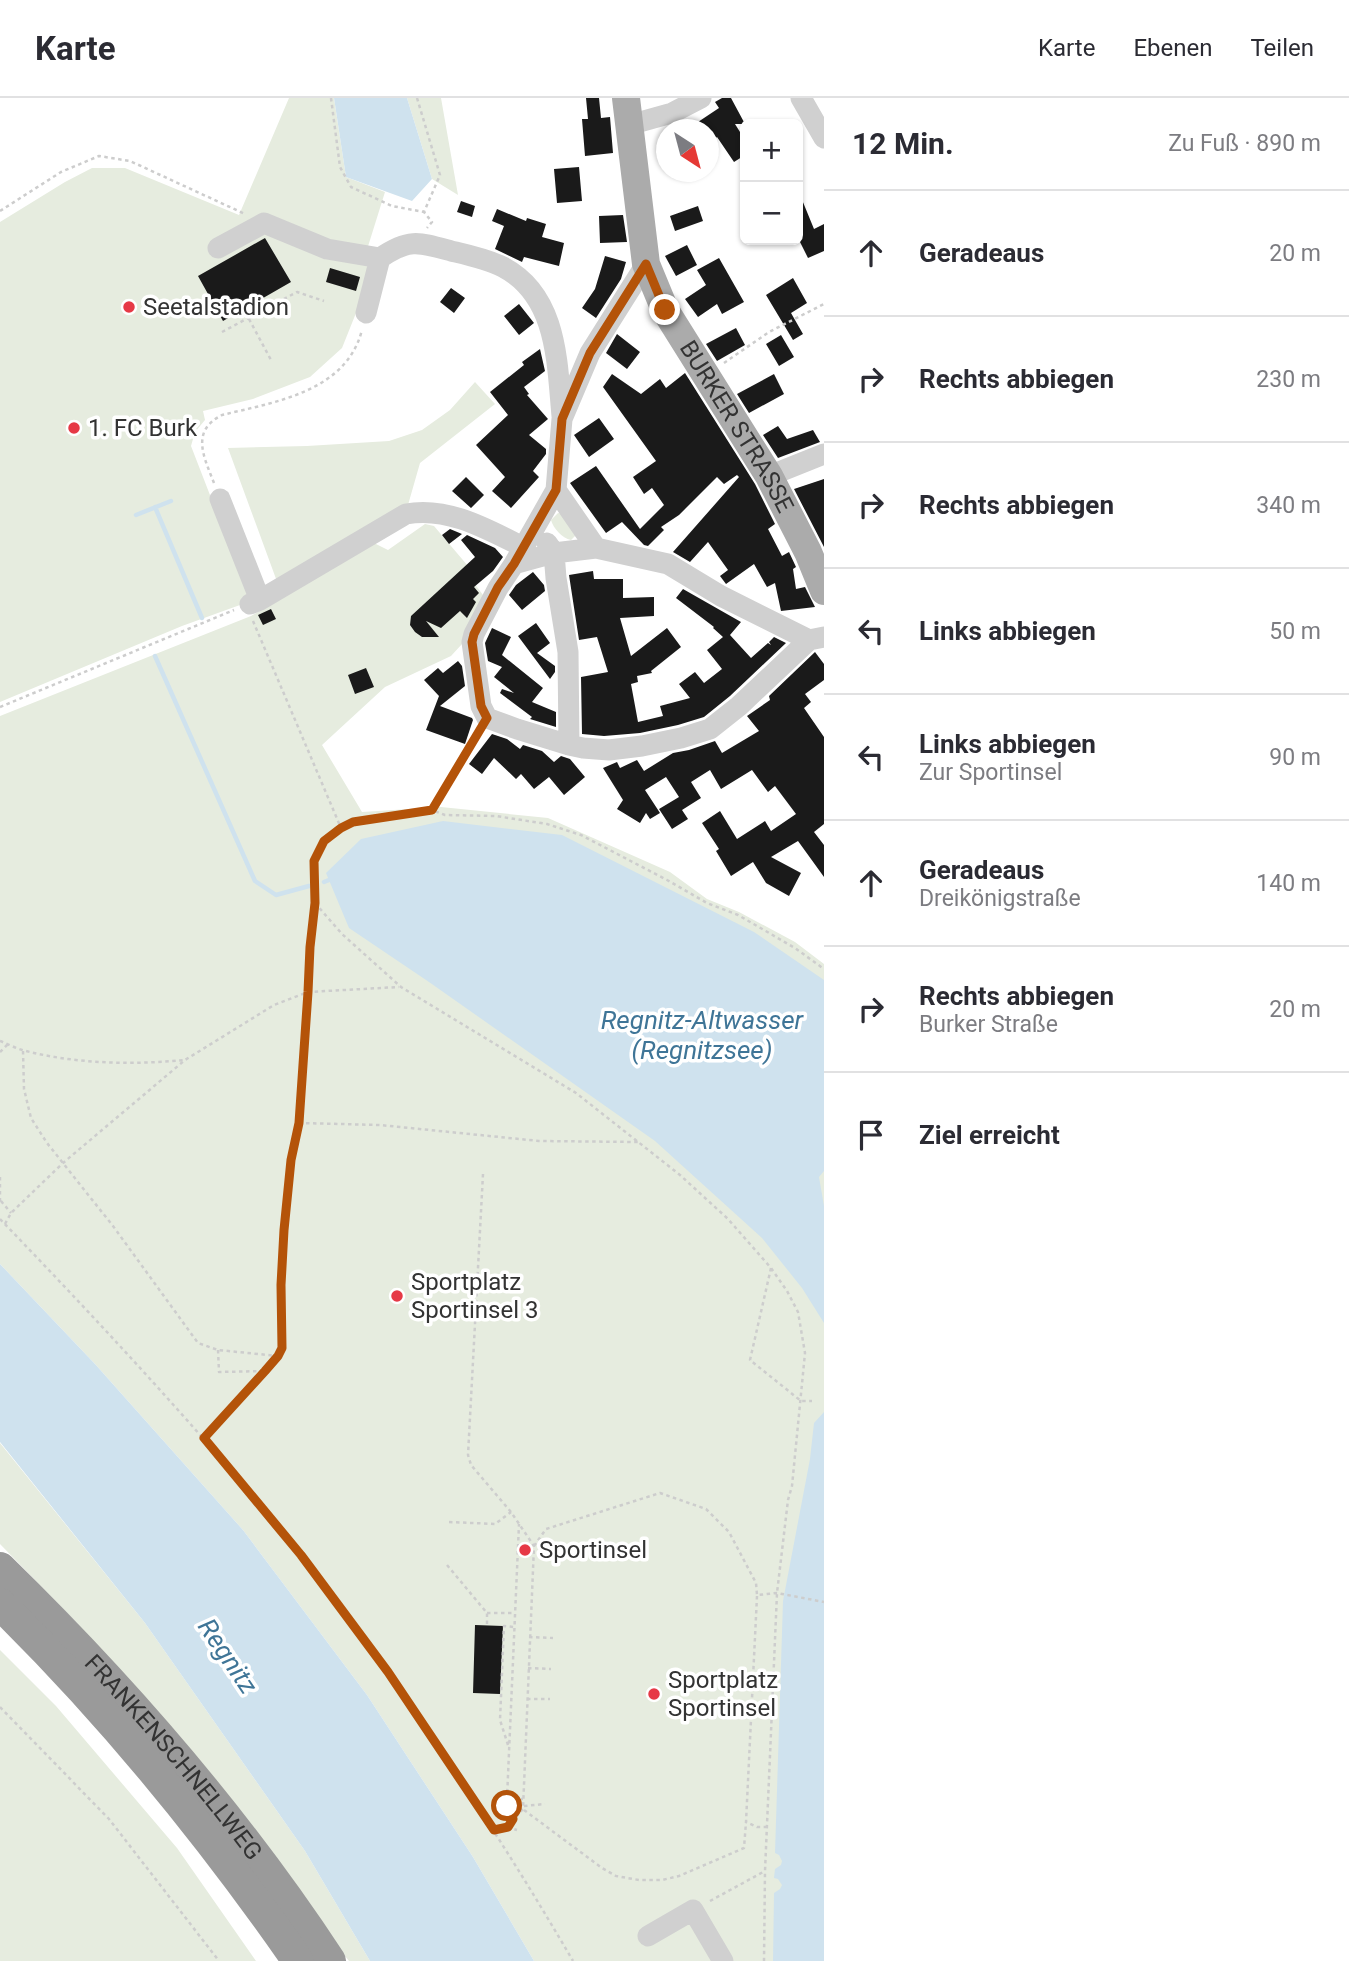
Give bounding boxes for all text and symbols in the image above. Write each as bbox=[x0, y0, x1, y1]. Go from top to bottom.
text: Karte bbox=[35, 29, 116, 68]
text: Karte bbox=[1038, 34, 1095, 62]
text: Ebenen bbox=[1133, 34, 1212, 62]
text: Teilen bbox=[1250, 34, 1314, 62]
north arrow bbox=[656, 119, 719, 182]
map controls bbox=[740, 119, 803, 245]
button: + bbox=[740, 119, 803, 182]
text: 12 Min. bbox=[852, 126, 954, 161]
text: Zu Fuß · 890 m bbox=[1168, 130, 1321, 157]
button: − bbox=[740, 182, 803, 245]
icon: ahead bbox=[852, 234, 890, 272]
text: Geradeaus bbox=[919, 238, 1044, 268]
text: 20 m bbox=[1269, 240, 1321, 267]
place label: Seetalstadion bbox=[143, 293, 289, 321]
route end bbox=[649, 294, 680, 325]
marker: Seetalstadion bbox=[121, 299, 137, 315]
street label: BURKER STRASSE bbox=[674, 336, 799, 517]
icon: right bbox=[852, 360, 890, 398]
text: Rechts abbiegen bbox=[919, 364, 1114, 394]
text: 230 m bbox=[1256, 366, 1321, 393]
place label: 1. FC Burk bbox=[88, 414, 198, 442]
marker: 1. FC Burk bbox=[66, 420, 82, 436]
icon: right bbox=[852, 486, 890, 524]
text: Rechts abbiegen bbox=[919, 490, 1114, 520]
text: 340 m bbox=[1256, 492, 1321, 519]
icon: left bbox=[852, 612, 890, 650]
text: Links abbiegen bbox=[919, 616, 1096, 646]
text: 50 m bbox=[1269, 618, 1321, 645]
text: Links abbiegen bbox=[919, 729, 1096, 759]
icon: left bbox=[852, 738, 890, 776]
text: 90 m bbox=[1269, 744, 1321, 771]
text: Zur Sportinsel bbox=[919, 759, 1062, 786]
text: Geradeaus bbox=[919, 855, 1044, 885]
icon: ahead bbox=[852, 864, 890, 902]
text: 140 m bbox=[1256, 870, 1321, 897]
text: Dreikönigstraße bbox=[919, 885, 1081, 912]
text: Rechts abbiegen bbox=[919, 981, 1114, 1011]
icon: right bbox=[852, 990, 890, 1028]
text: 20 m bbox=[1269, 996, 1321, 1023]
water label: Regnitz-Altwasser (Regnitzsee) bbox=[601, 1005, 805, 1065]
text: Burker Straße bbox=[919, 1011, 1058, 1038]
icon: arrive bbox=[852, 1116, 890, 1154]
text: Ziel erreicht bbox=[919, 1120, 1060, 1150]
place label: Sportplatz Sportinsel 3 bbox=[411, 1268, 538, 1324]
marker: Sportplatz Sportinsel 3 bbox=[389, 1288, 405, 1304]
place label: Sportinsel bbox=[539, 1536, 647, 1564]
marker: Sportinsel bbox=[517, 1542, 533, 1558]
water label: Regnitz bbox=[192, 1613, 264, 1700]
street label: FRANKENSCHNELLWEG bbox=[79, 1649, 268, 1866]
place label: Sportplatz Sportinsel bbox=[668, 1666, 778, 1722]
marker: Sportplatz Sportinsel bbox=[646, 1686, 662, 1702]
route start bbox=[491, 1790, 522, 1821]

